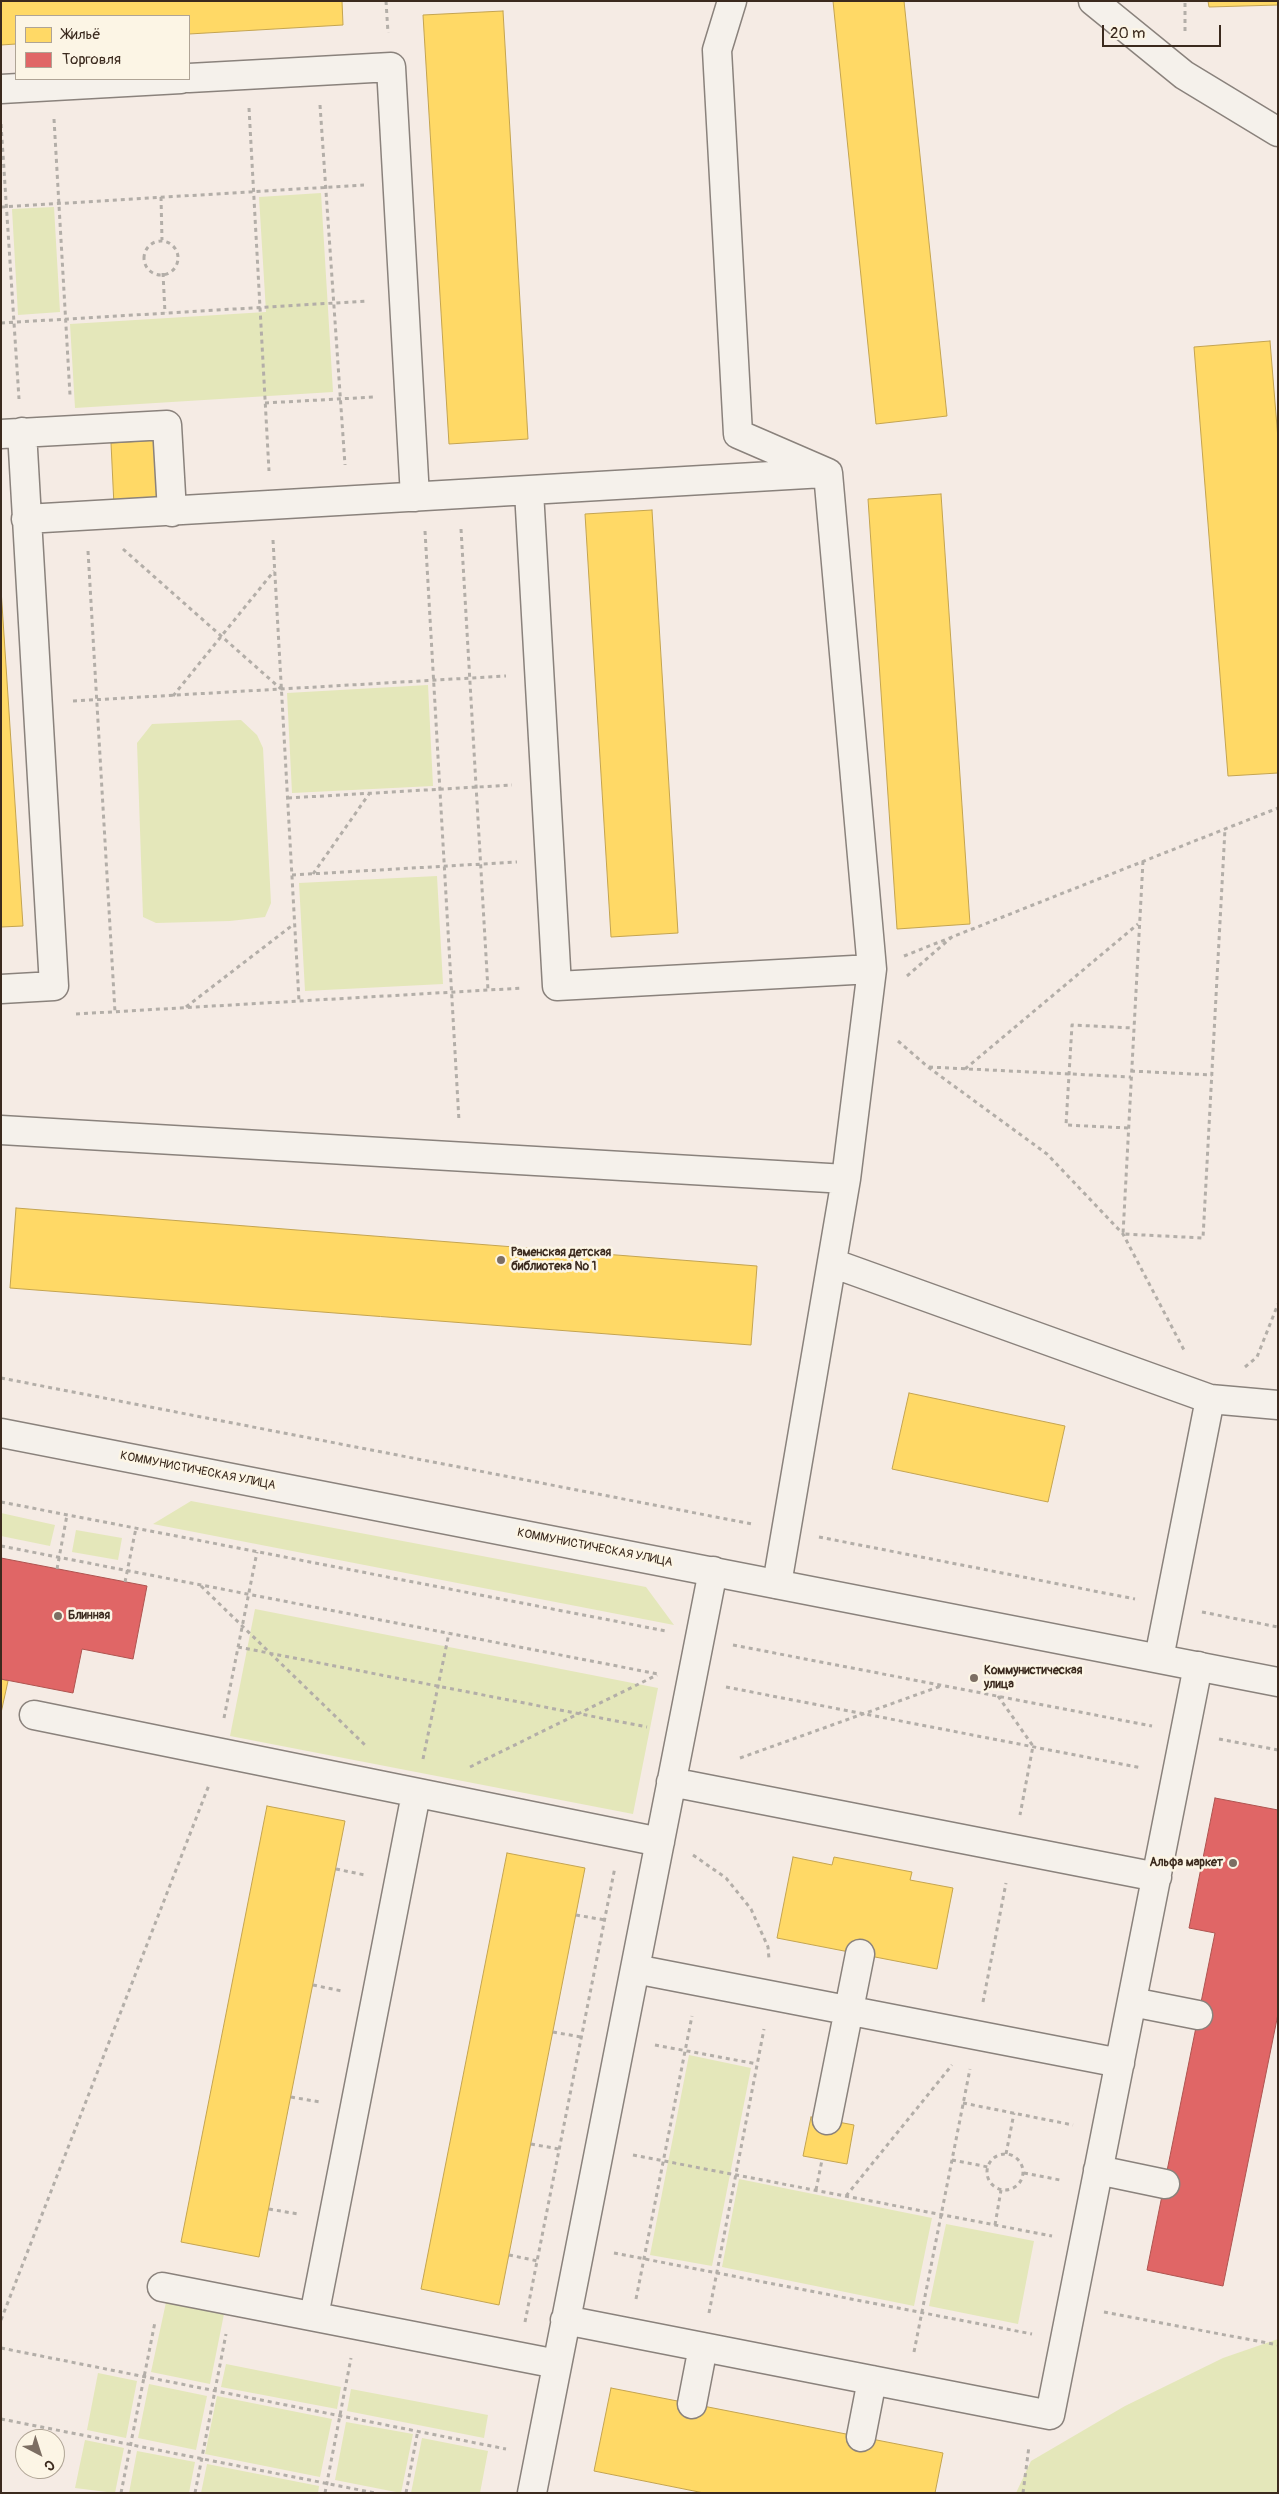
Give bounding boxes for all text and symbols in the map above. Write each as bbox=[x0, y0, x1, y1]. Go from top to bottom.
legend bbox=[15, 15, 190, 80]
scale bar bbox=[1104, 15, 1223, 47]
text: 20 m bbox=[1110, 24, 1145, 43]
text: Жильё bbox=[62, 25, 101, 44]
text: Торговля bbox=[62, 50, 121, 69]
place label: Раменская детская библиотека № 1 bbox=[511, 1246, 611, 1274]
marker: Раменская детская библиотека № 1 bbox=[495, 1254, 507, 1266]
street label: КОММУНИСТИЧЕСКАЯ УЛИЦА bbox=[119, 1449, 277, 1493]
street label: КОММУНИСТИЧЕСКАЯ УЛИЦА bbox=[516, 1526, 674, 1570]
place label: Блинная bbox=[68, 1609, 110, 1623]
marker: Блинная bbox=[52, 1610, 64, 1622]
place label: Коммунистическая улица bbox=[984, 1664, 1082, 1692]
marker: Коммунистическая улица bbox=[968, 1672, 980, 1684]
place label: Альфа маркет bbox=[1149, 1856, 1223, 1870]
marker: Альфа маркет bbox=[1227, 1857, 1239, 1869]
north arrow bbox=[15, 2429, 65, 2479]
text: С bbox=[41, 2456, 58, 2474]

